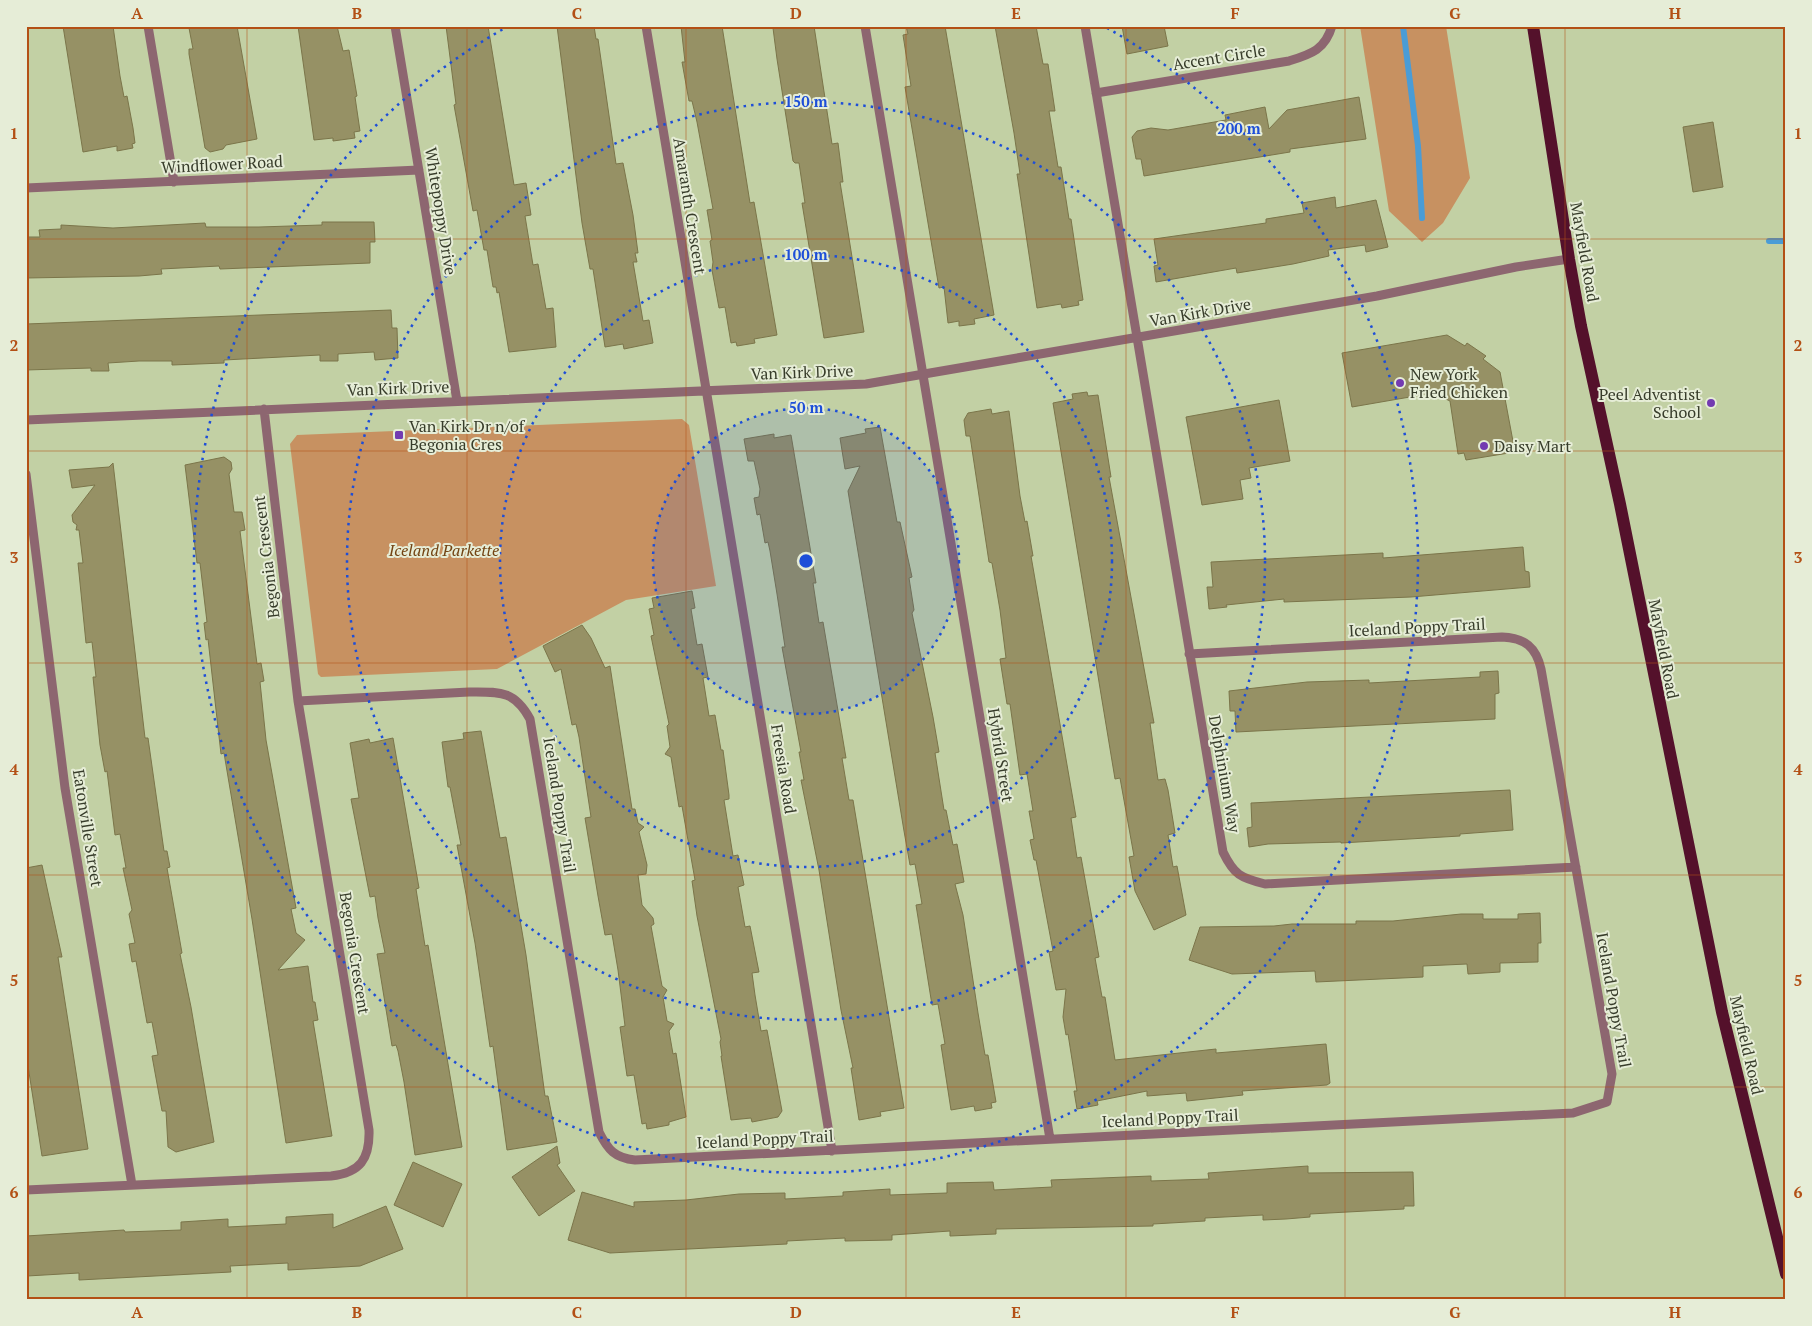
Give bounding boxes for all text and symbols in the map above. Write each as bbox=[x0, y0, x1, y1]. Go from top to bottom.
text: A bbox=[131, 2, 143, 24]
text: B bbox=[352, 2, 362, 24]
text: C bbox=[572, 2, 582, 24]
text: D bbox=[790, 2, 802, 24]
text: E bbox=[1011, 2, 1021, 24]
text: F bbox=[1230, 2, 1240, 24]
text: G bbox=[1449, 2, 1461, 24]
text: H bbox=[1669, 2, 1681, 24]
street label: Accent Circle bbox=[1171, 39, 1267, 75]
text: 150 m bbox=[784, 91, 828, 111]
text: 200 m bbox=[1217, 118, 1261, 138]
text: 1 bbox=[9, 122, 19, 144]
text: 1 bbox=[1793, 122, 1803, 144]
street label: Amaranth Crescent bbox=[668, 136, 712, 276]
street label: Whitepoppy Drive bbox=[420, 146, 462, 276]
street label: Windflower Road bbox=[161, 150, 284, 178]
street label: Mayfield Road bbox=[1565, 200, 1605, 304]
text: 100 m bbox=[784, 244, 828, 264]
street label: Van Kirk Drive bbox=[1148, 292, 1252, 332]
text: 2 bbox=[9, 334, 19, 356]
text: 2 bbox=[1793, 334, 1803, 356]
street label: Van Kirk Drive bbox=[750, 359, 854, 385]
place label: New York Fried Chicken bbox=[1410, 363, 1509, 403]
street label: Van Kirk Drive bbox=[346, 375, 450, 401]
marker: New York Fried Chicken bbox=[1394, 377, 1406, 389]
place label: Peel Adventist School bbox=[1599, 383, 1701, 423]
text: 50 m bbox=[789, 397, 824, 417]
marker: Peel Adventist School bbox=[1705, 397, 1717, 409]
place label: Van Kirk Dr n/of Begonia Cres bbox=[409, 415, 526, 455]
marker: Van Kirk Dr n/of Begonia Cres bbox=[393, 429, 405, 441]
place label: Daisy Mart bbox=[1494, 435, 1571, 457]
marker: Daisy Mart bbox=[1478, 440, 1490, 452]
street label: Begonia Crescent bbox=[248, 494, 284, 620]
park label: Iceland Parkette bbox=[388, 539, 499, 561]
text: 3 bbox=[9, 546, 19, 568]
text: 3 bbox=[1793, 546, 1803, 568]
centre of rings bbox=[797, 552, 815, 570]
street label: Mayfield Road bbox=[1644, 597, 1684, 701]
street label: Iceland Poppy Trail bbox=[1348, 612, 1486, 642]
street label: Hybrid Street bbox=[983, 706, 1019, 804]
street label: Delphinium Way bbox=[1204, 714, 1246, 835]
street label: Freesia Road bbox=[766, 723, 802, 815]
street label: Iceland Poppy Trail bbox=[538, 736, 582, 875]
text: 4 bbox=[9, 758, 19, 780]
text: 4 bbox=[1793, 758, 1803, 780]
street label: Eatonville Street bbox=[68, 768, 108, 888]
street label: Begonia Crescent bbox=[334, 890, 376, 1016]
street label: Iceland Poppy Trail bbox=[1591, 931, 1637, 1070]
text: 5 bbox=[9, 969, 19, 991]
text: 5 bbox=[1793, 969, 1803, 991]
street label: Mayfield Road bbox=[1725, 993, 1769, 1097]
street label: Iceland Poppy Trail bbox=[1101, 1103, 1239, 1133]
street label: Iceland Poppy Trail bbox=[696, 1124, 834, 1154]
text: 6 bbox=[9, 1181, 19, 1203]
text: 6 bbox=[1793, 1181, 1803, 1203]
text: A bbox=[131, 1301, 143, 1323]
text: B bbox=[352, 1301, 362, 1323]
text: C bbox=[572, 1301, 582, 1323]
text: D bbox=[790, 1301, 802, 1323]
text: E bbox=[1011, 1301, 1021, 1323]
text: F bbox=[1230, 1301, 1240, 1323]
text: G bbox=[1449, 1301, 1461, 1323]
text: H bbox=[1669, 1301, 1681, 1323]

